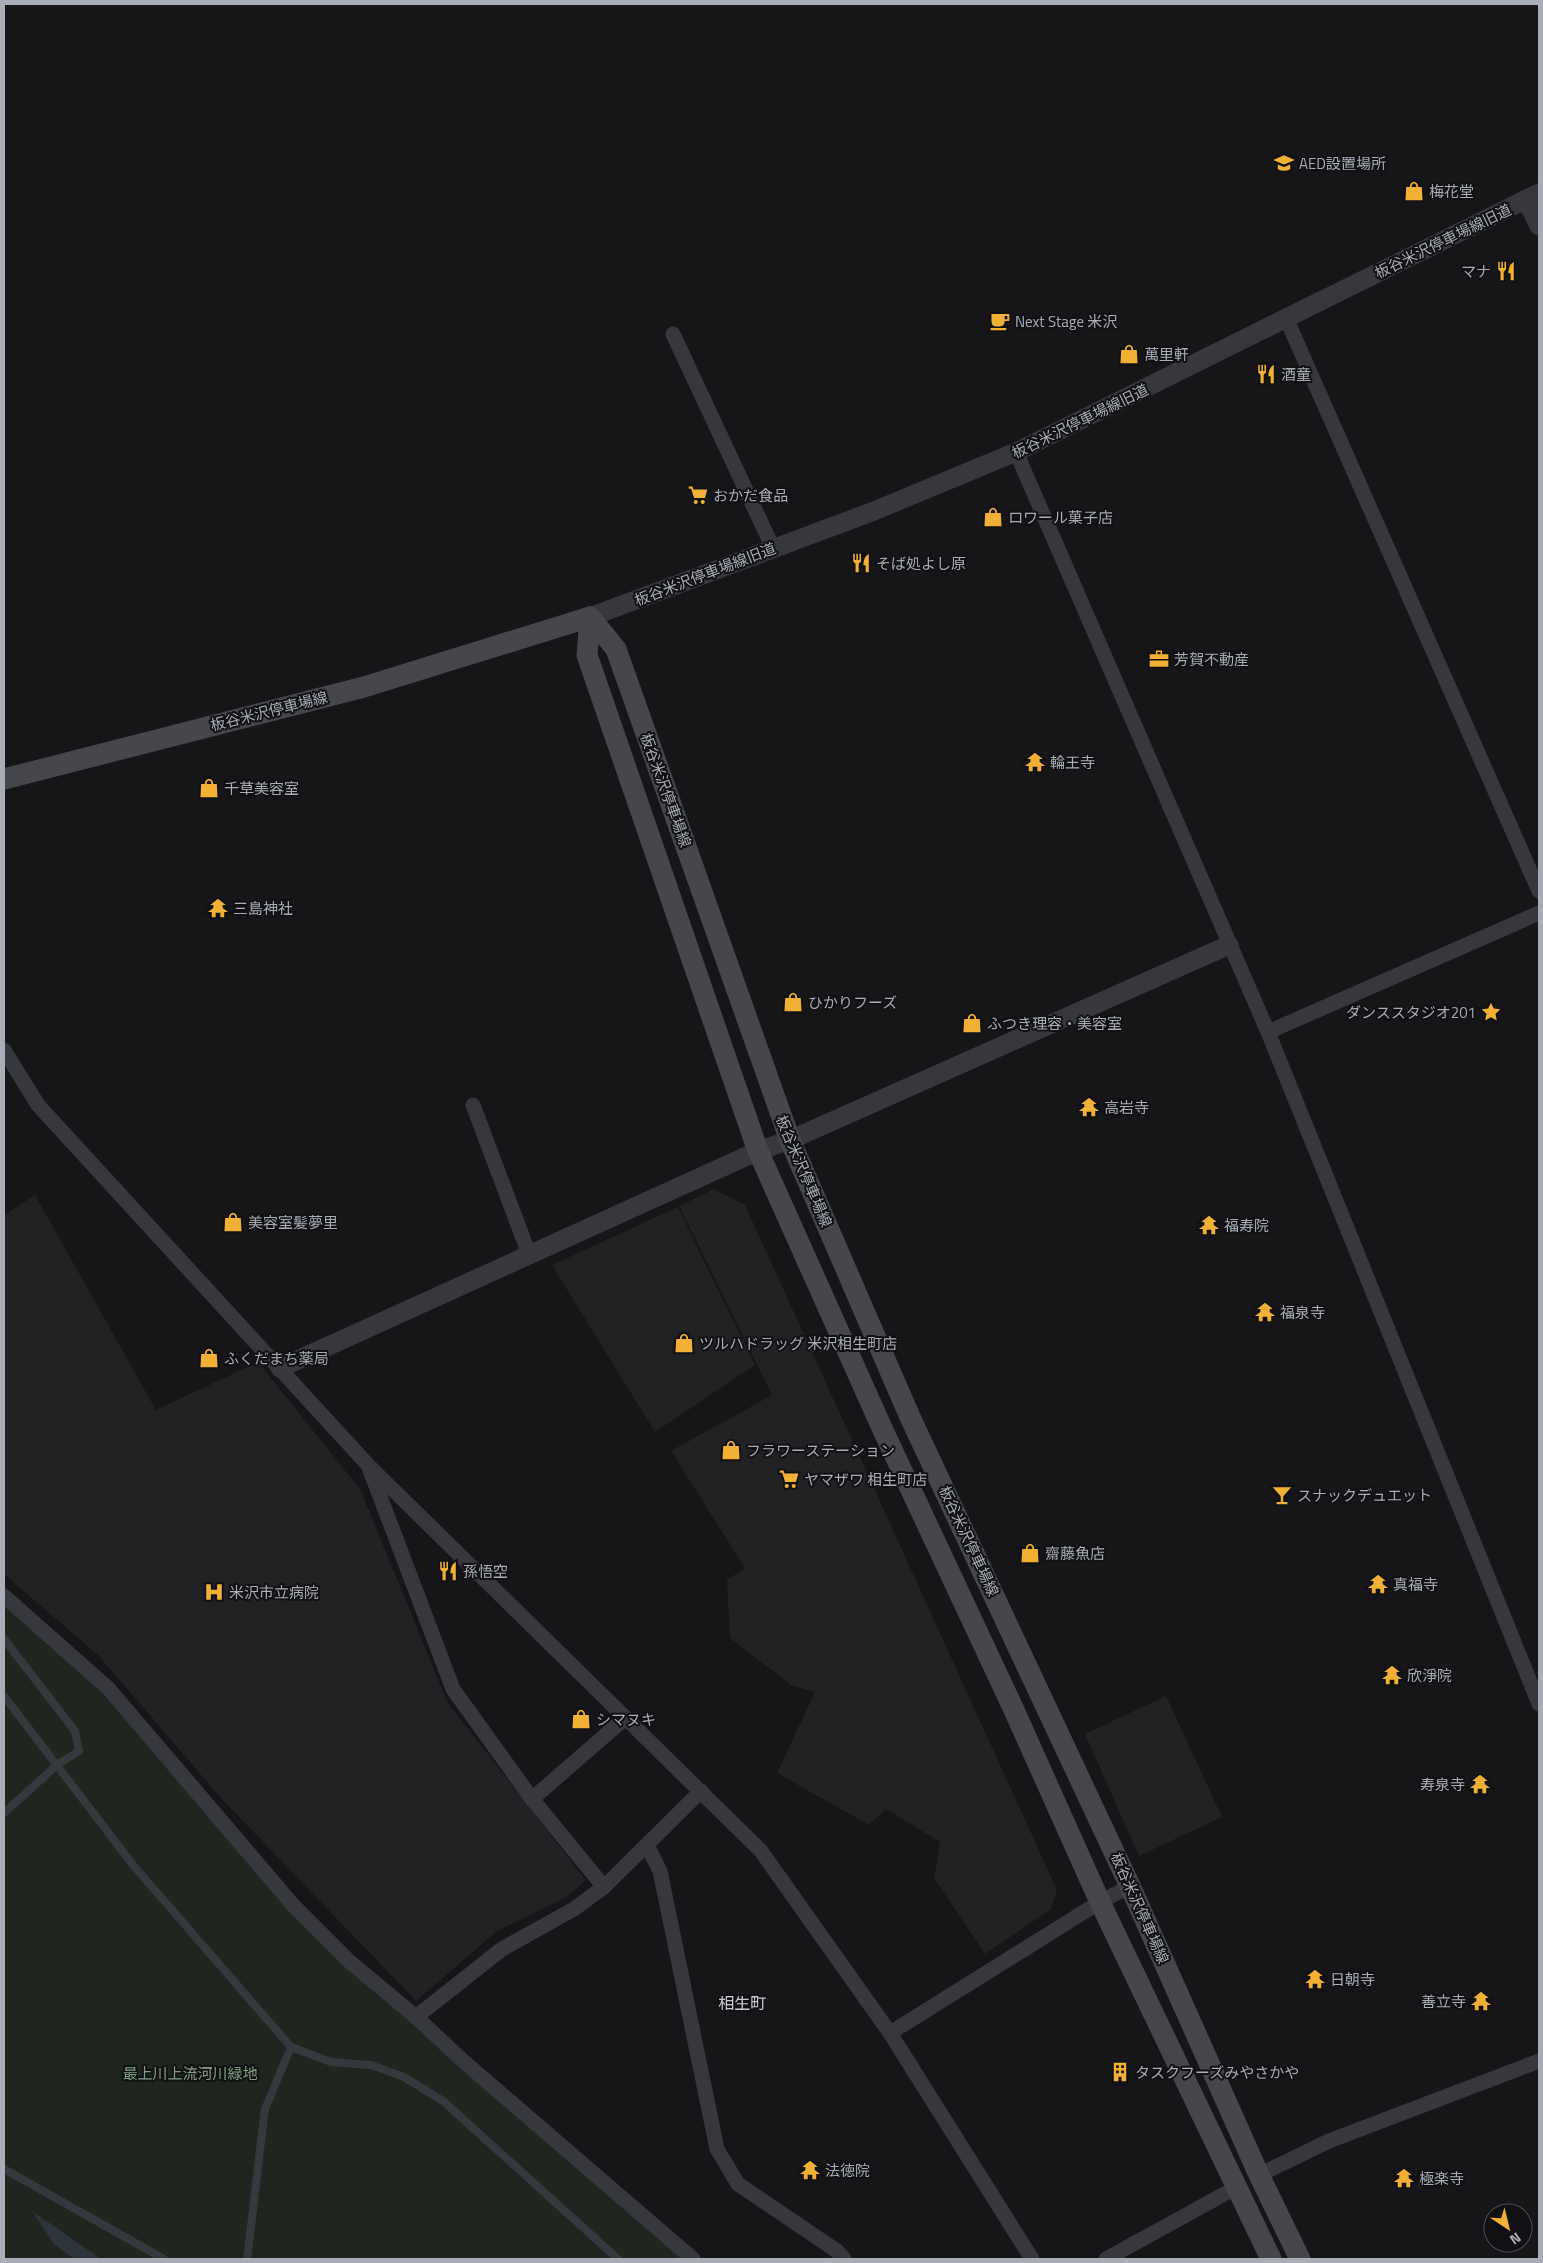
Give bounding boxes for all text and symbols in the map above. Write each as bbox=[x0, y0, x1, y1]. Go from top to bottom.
school or university icon: AED設置場所 bbox=[1273, 152, 1295, 174]
place label: AED設置場所 bbox=[1299, 152, 1386, 175]
shop icon: 梅花堂 bbox=[1403, 180, 1425, 202]
place label: 梅花堂 bbox=[1429, 180, 1474, 203]
street label: 板谷米沢停車場線旧道 bbox=[1371, 198, 1515, 284]
place label: マナ bbox=[1461, 260, 1491, 283]
restaurant icon: マナ bbox=[1495, 260, 1517, 282]
cafe icon: Next Stage 米沢 bbox=[989, 310, 1011, 332]
place label: Next Stage 米沢 bbox=[1015, 310, 1117, 333]
shop icon: 萬里軒 bbox=[1118, 343, 1140, 365]
place label: 萬里軒 bbox=[1144, 343, 1189, 366]
restaurant icon: 酒童 bbox=[1255, 363, 1277, 385]
place label: 酒童 bbox=[1281, 363, 1311, 386]
street label: 板谷米沢停車場線旧道 bbox=[1008, 378, 1152, 464]
supermarket icon: おかだ食品 bbox=[687, 484, 709, 506]
place label: おかだ食品 bbox=[713, 484, 788, 507]
shop icon: ロワール菓子店 bbox=[982, 506, 1004, 528]
place label: ロワール菓子店 bbox=[1008, 506, 1113, 529]
street label: 板谷米沢停車場線旧道 bbox=[631, 536, 779, 612]
restaurant icon: そば処よし原 bbox=[850, 552, 872, 574]
place label: そば処よし原 bbox=[876, 552, 966, 575]
office icon: 芳賀不動産 bbox=[1148, 648, 1170, 670]
place label: 芳賀不動産 bbox=[1174, 648, 1249, 671]
street label: 板谷米沢停車場線 bbox=[208, 685, 330, 737]
street label: 板谷米沢停車場線 bbox=[635, 730, 697, 850]
temple icon: 輪王寺 bbox=[1024, 751, 1046, 773]
place label: 輪王寺 bbox=[1050, 751, 1095, 774]
shop icon: 千草美容室 bbox=[198, 777, 220, 799]
place label: 千草美容室 bbox=[224, 777, 299, 800]
temple icon: 三島神社 bbox=[207, 897, 229, 919]
place label: 三島神社 bbox=[233, 897, 293, 920]
shop icon: ひかりフーズ bbox=[782, 991, 804, 1013]
place label: ひかりフーズ bbox=[808, 991, 897, 1014]
place label: ダンススタジオ201 bbox=[1346, 1001, 1476, 1024]
place icon: ダンススタジオ201 bbox=[1480, 1001, 1502, 1023]
shop icon: ふつき理容・美容室 bbox=[961, 1012, 983, 1034]
place label: ふつき理容・美容室 bbox=[987, 1012, 1122, 1035]
temple icon: 高岩寺 bbox=[1078, 1096, 1100, 1118]
place label: 高岩寺 bbox=[1104, 1096, 1149, 1119]
street label: 板谷米沢停車場線 bbox=[770, 1111, 838, 1231]
shop icon: 美容室髪夢里 bbox=[222, 1211, 244, 1233]
place label: 美容室髪夢里 bbox=[248, 1211, 338, 1234]
temple icon: 福寿院 bbox=[1198, 1214, 1220, 1236]
place label: 福寿院 bbox=[1224, 1214, 1269, 1237]
temple icon: 福泉寺 bbox=[1254, 1301, 1276, 1323]
place label: 福泉寺 bbox=[1280, 1301, 1325, 1324]
shop icon: ツルハドラッグ 米沢相生町店 bbox=[673, 1332, 695, 1354]
place label: ツルハドラッグ 米沢相生町店 bbox=[699, 1332, 897, 1355]
shop icon: ふくだまち薬局 bbox=[198, 1347, 220, 1369]
place label: ふくだまち薬局 bbox=[224, 1347, 329, 1370]
shop icon: フラワーステーション bbox=[720, 1439, 742, 1461]
place label: フラワーステーション bbox=[746, 1439, 895, 1462]
supermarket icon: ヤマザワ 相生町店 bbox=[778, 1468, 800, 1490]
place label: ヤマザワ 相生町店 bbox=[804, 1468, 927, 1491]
street label: 板谷米沢停車場線 bbox=[933, 1482, 1005, 1600]
bar icon: スナックデュエット bbox=[1271, 1484, 1293, 1506]
place label: スナックデュエット bbox=[1297, 1484, 1432, 1507]
shop icon: 齋藤魚店 bbox=[1019, 1542, 1041, 1564]
place label: 齋藤魚店 bbox=[1045, 1542, 1105, 1565]
restaurant icon: 孫悟空 bbox=[437, 1560, 459, 1582]
place label: 孫悟空 bbox=[463, 1560, 508, 1583]
temple icon: 真福寺 bbox=[1367, 1573, 1389, 1595]
place label: 真福寺 bbox=[1393, 1573, 1438, 1596]
hospital icon: 米沢市立病院 bbox=[203, 1581, 225, 1603]
place label: 米沢市立病院 bbox=[229, 1581, 319, 1604]
temple icon: 欣淨院 bbox=[1381, 1664, 1403, 1686]
place label: 欣淨院 bbox=[1407, 1664, 1452, 1687]
shop icon: シマヌキ bbox=[570, 1708, 592, 1730]
place label: シマヌキ bbox=[596, 1708, 656, 1731]
place label: 寿泉寺 bbox=[1420, 1773, 1465, 1796]
temple icon: 寿泉寺 bbox=[1469, 1773, 1491, 1795]
street label: 板谷米沢停車場線 bbox=[1105, 1849, 1175, 1967]
temple icon: 日朝寺 bbox=[1304, 1968, 1326, 1990]
place label: 日朝寺 bbox=[1330, 1968, 1375, 1991]
place label: 善立寺 bbox=[1421, 1990, 1466, 2013]
temple icon: 善立寺 bbox=[1470, 1990, 1492, 2012]
district label: 相生町 bbox=[718, 1991, 766, 2015]
building icon: タスクフーズみやさかや bbox=[1109, 2061, 1131, 2083]
place label: タスクフーズみやさかや bbox=[1135, 2061, 1299, 2084]
park label: 最上川上流河川緑地 bbox=[122, 2062, 258, 2085]
temple icon: 法徳院 bbox=[799, 2159, 821, 2181]
place label: 法徳院 bbox=[825, 2159, 870, 2182]
temple icon: 極楽寺 bbox=[1393, 2167, 1415, 2189]
place label: 極楽寺 bbox=[1419, 2167, 1464, 2190]
north arrow bbox=[1483, 2203, 1533, 2253]
text: N bbox=[1506, 2228, 1526, 2250]

